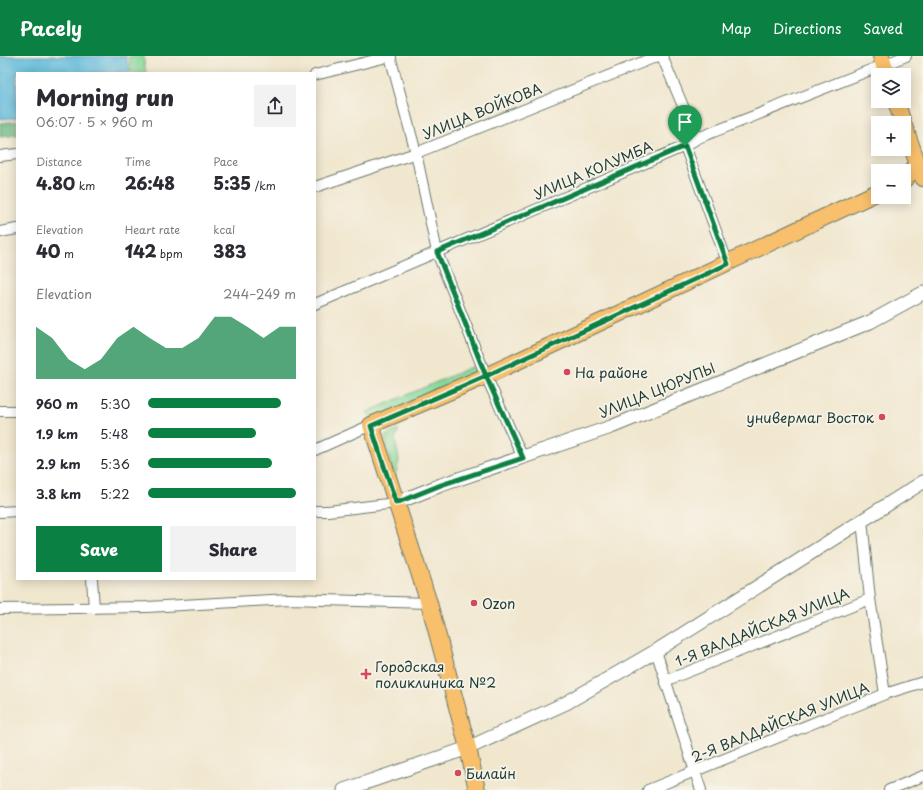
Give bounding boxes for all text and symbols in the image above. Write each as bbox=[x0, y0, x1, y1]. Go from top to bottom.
text: Pacely bbox=[20, 14, 82, 42]
text: Map bbox=[721, 18, 751, 39]
text: Directions bbox=[773, 18, 841, 39]
text: Saved bbox=[863, 18, 903, 39]
map controls bbox=[871, 68, 911, 204]
button: layers bbox=[871, 68, 911, 108]
street label: УЛИЦА ВОЙКОВА bbox=[419, 78, 545, 144]
text: Morning run bbox=[36, 80, 174, 113]
button: share bbox=[254, 85, 296, 127]
pin bbox=[668, 105, 702, 146]
icon: arrive bbox=[674, 111, 696, 133]
text: 06:07 · 5 × 960 m bbox=[36, 112, 153, 131]
button: + bbox=[871, 116, 911, 156]
street label: УЛИЦА КОЛУМБА bbox=[530, 135, 656, 205]
text: Distance bbox=[36, 153, 82, 170]
text: Time bbox=[125, 153, 151, 170]
text: Pace bbox=[213, 153, 238, 170]
button: − bbox=[871, 164, 911, 204]
text: 4.80 bbox=[36, 170, 75, 196]
text: 26:48 bbox=[125, 170, 175, 196]
text: 5:35 bbox=[213, 170, 251, 196]
text: km bbox=[75, 177, 95, 194]
text: /km bbox=[251, 177, 276, 194]
text: Elevation bbox=[36, 221, 83, 238]
text: Heart rate bbox=[125, 221, 180, 238]
text: kcal bbox=[213, 221, 235, 238]
text: 40 bbox=[36, 238, 60, 264]
text: 142 bbox=[125, 238, 156, 264]
text: 383 bbox=[213, 238, 246, 264]
text: m bbox=[60, 245, 74, 262]
text: bpm bbox=[156, 245, 183, 262]
text: Elevation bbox=[36, 284, 92, 303]
text: 244–249 m bbox=[223, 284, 296, 303]
street label: УЛИЦА ЦЮРУПЫ bbox=[596, 357, 718, 423]
place label: На районе bbox=[575, 362, 648, 383]
marker: На районе bbox=[562, 367, 572, 377]
text: 960 m bbox=[36, 394, 78, 413]
text: 5:30 bbox=[100, 394, 130, 413]
place label: универмаг Восток bbox=[746, 407, 875, 428]
marker: универмаг Восток bbox=[877, 412, 887, 422]
text: 1.9 km bbox=[36, 424, 78, 443]
text: 5:48 bbox=[100, 424, 129, 443]
text: 2.9 km bbox=[36, 454, 81, 473]
text: 5:36 bbox=[100, 454, 130, 473]
text: 3.8 km bbox=[36, 484, 81, 503]
text: 5:22 bbox=[100, 484, 130, 503]
button: Save bbox=[36, 526, 162, 572]
button: Share bbox=[170, 526, 296, 572]
street label: 1-Я ВАЛДАЙСКАЯ УЛИЦА bbox=[672, 582, 853, 672]
place label: Ozon bbox=[482, 593, 515, 614]
marker: Ozon bbox=[469, 598, 479, 608]
place label: Городская поликлиника №2 bbox=[375, 656, 496, 693]
marker: Городская поликлиника №2 bbox=[360, 668, 372, 680]
street label: 2-Я ВАЛДАЙСКАЯ УЛИЦА bbox=[688, 677, 872, 767]
place label: Билайн bbox=[466, 763, 516, 784]
marker: Билайн bbox=[453, 768, 463, 778]

